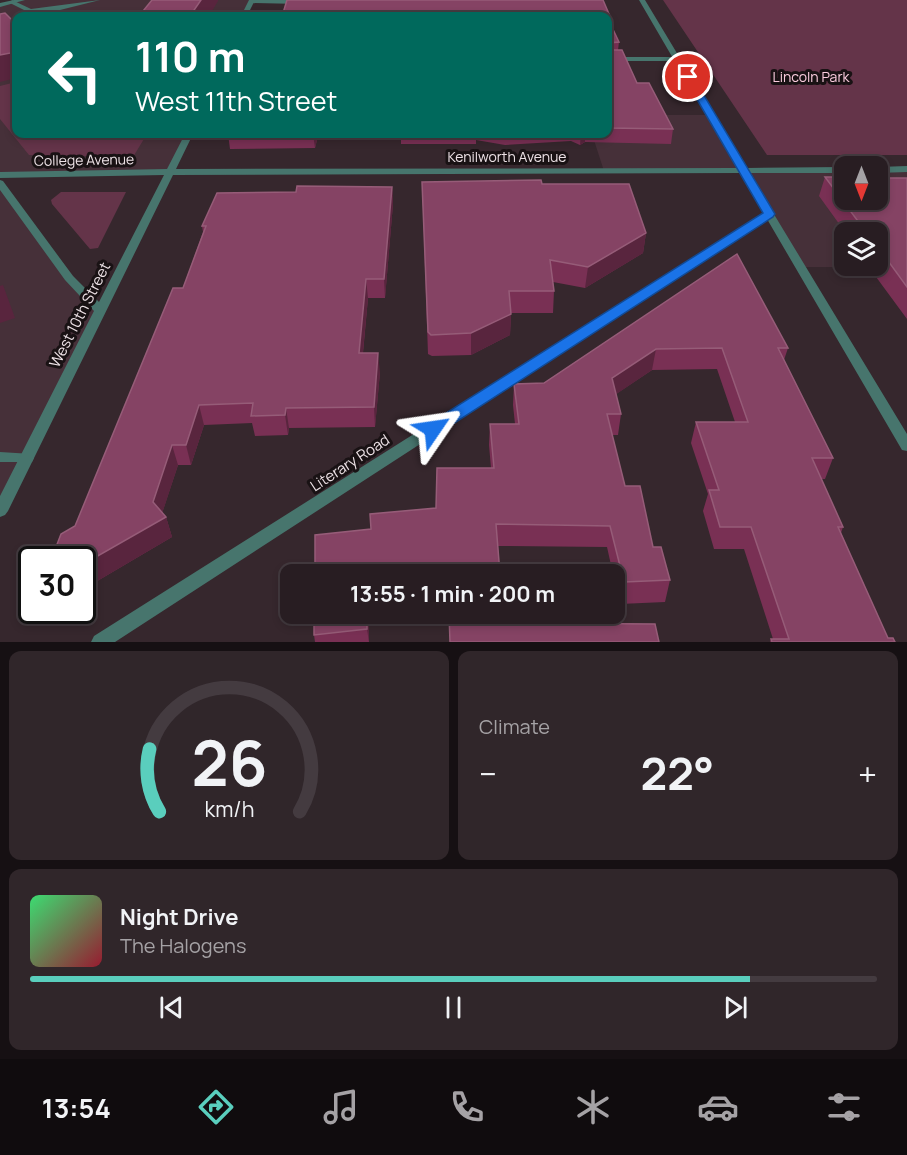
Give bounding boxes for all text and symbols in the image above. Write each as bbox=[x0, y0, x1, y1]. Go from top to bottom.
text: 110 m bbox=[135, 27, 246, 85]
icon: left bbox=[36, 36, 114, 114]
pin bbox=[662, 51, 713, 102]
icon: arrive bbox=[671, 60, 704, 93]
park label: Lincoln Park bbox=[773, 67, 850, 86]
text: West 11th Street bbox=[135, 82, 337, 119]
street label: Kenilworth Avenue bbox=[447, 147, 567, 166]
street label: College Avenue bbox=[34, 149, 134, 170]
north arrow bbox=[834, 156, 888, 210]
map controls bbox=[834, 156, 888, 276]
button: layers bbox=[834, 222, 888, 276]
street label: West 10th Street bbox=[44, 258, 115, 371]
position arrow bbox=[401, 397, 465, 461]
street label: Literary Road bbox=[306, 429, 394, 496]
speed limit sign: 30 bbox=[18, 546, 96, 624]
text: 13:55 · 1 min · 200 m bbox=[350, 579, 555, 609]
text: Climate bbox=[479, 713, 550, 740]
text: 26 bbox=[191, 719, 267, 805]
text: 22° bbox=[640, 742, 714, 804]
text: − bbox=[479, 751, 497, 796]
text: + bbox=[858, 751, 877, 796]
text: km/h bbox=[204, 795, 254, 824]
text: Night Drive bbox=[120, 902, 239, 932]
text: The Halogens bbox=[120, 932, 246, 959]
icon: previous bbox=[155, 991, 188, 1024]
icon: pause bbox=[437, 991, 470, 1024]
icon: next bbox=[719, 991, 752, 1024]
icon: directions bbox=[195, 1086, 237, 1128]
icon: music bbox=[320, 1086, 362, 1128]
icon: phone bbox=[446, 1086, 488, 1128]
icon: climate bbox=[572, 1086, 614, 1128]
icon: car bbox=[697, 1086, 739, 1128]
icon: filters bbox=[823, 1086, 865, 1128]
text: 13:54 bbox=[42, 1089, 111, 1126]

